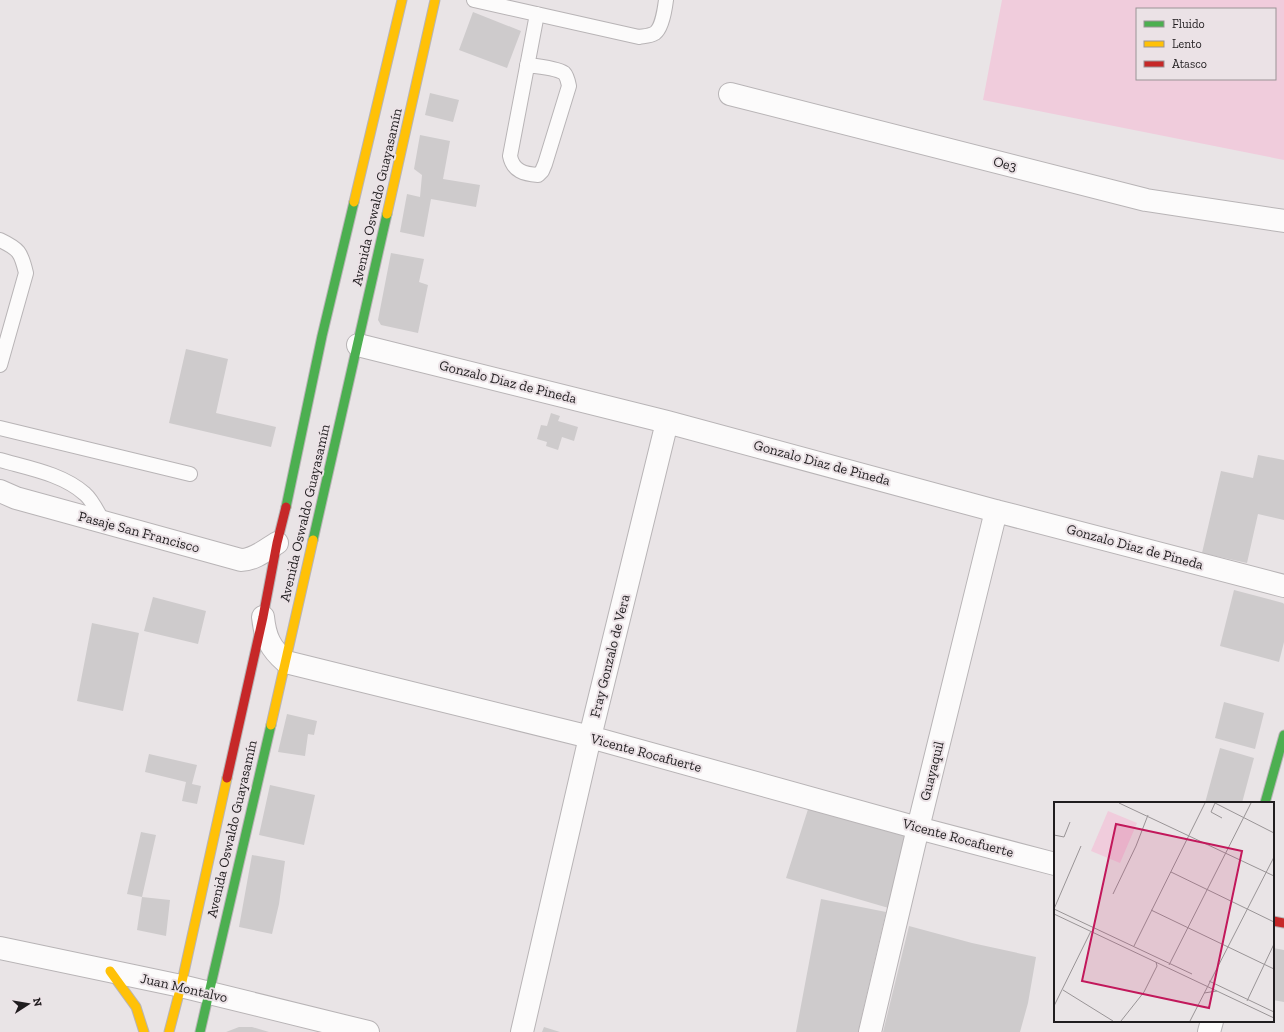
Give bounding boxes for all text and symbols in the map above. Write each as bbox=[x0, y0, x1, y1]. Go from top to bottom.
legend bbox=[1136, 8, 1276, 80]
text: Fluido bbox=[1172, 17, 1205, 31]
text: Lento bbox=[1172, 37, 1202, 51]
text: Atasco bbox=[1172, 57, 1207, 71]
street label: Avenida Oswaldo Guayasamín bbox=[348, 106, 406, 288]
street label: Oe3 bbox=[991, 153, 1019, 175]
street label: Gonzalo Diaz de Pineda bbox=[438, 357, 579, 407]
street label: Avenida Oswaldo Guayasamín bbox=[276, 422, 334, 604]
street label: Gonzalo Diaz de Pineda bbox=[752, 437, 892, 490]
street label: Pasaje San Francisco bbox=[76, 508, 202, 556]
street label: Gonzalo Diaz de Pineda bbox=[1065, 521, 1205, 574]
street label: Fray Gonzalo de Vera bbox=[586, 592, 634, 720]
street label: Vicente Rocafuerte bbox=[588, 730, 704, 776]
street label: Avenida Oswaldo Guayasamín bbox=[203, 738, 261, 920]
street label: Guayaquil bbox=[916, 739, 948, 803]
inset map bbox=[1054, 802, 1274, 1022]
street label: Vicente Rocafuerte bbox=[900, 815, 1016, 861]
street label: Juan Montalvo bbox=[139, 970, 229, 1006]
north arrow bbox=[8, 984, 48, 1024]
text: N bbox=[30, 997, 45, 1008]

